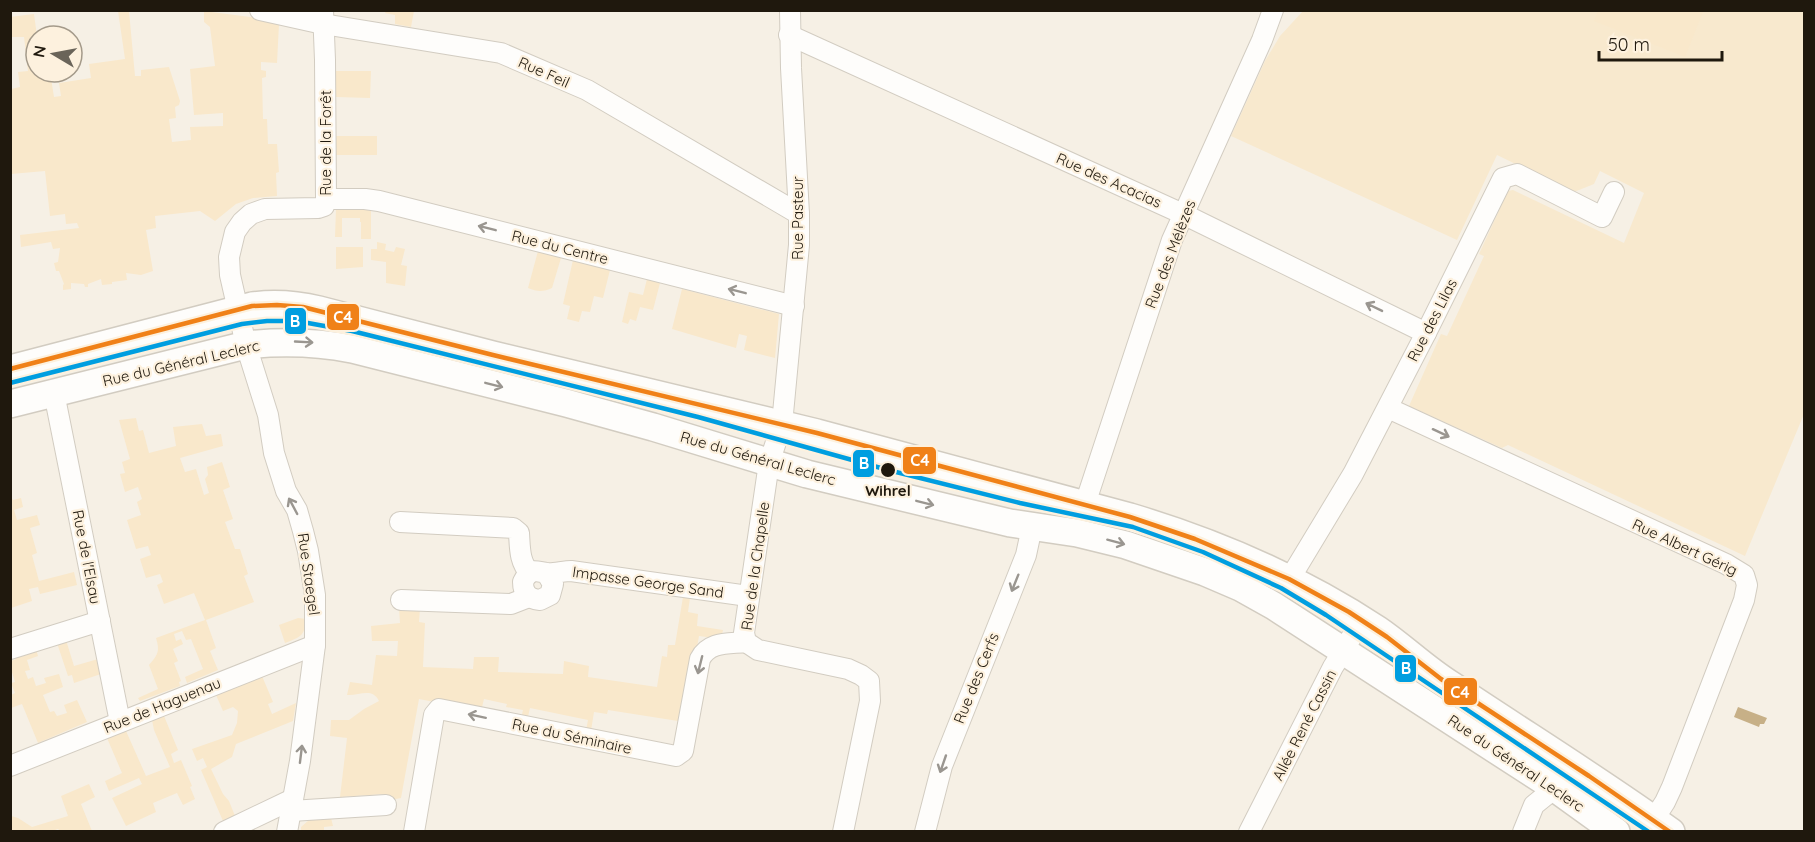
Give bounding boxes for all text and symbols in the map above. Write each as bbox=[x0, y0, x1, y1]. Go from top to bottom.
north arrow bbox=[24, 24, 84, 84]
scale bar bbox=[1599, 24, 1722, 62]
text: 50 m bbox=[1608, 33, 1650, 56]
text: N bbox=[28, 44, 50, 59]
street label: Rue Feil bbox=[515, 52, 573, 92]
street label: Rue de la Forêt bbox=[316, 90, 335, 196]
street label: Rue des Acacias bbox=[1053, 148, 1165, 212]
street label: Rue Pasteur bbox=[788, 176, 807, 260]
street label: Rue des Mélèzes bbox=[1141, 197, 1199, 311]
one-way arrow bbox=[478, 222, 497, 233]
street label: Rue du Centre bbox=[510, 226, 610, 268]
street label: Rue des Lilas bbox=[1403, 275, 1461, 365]
one-way arrow bbox=[728, 285, 747, 297]
one-way arrow bbox=[1365, 300, 1383, 312]
line badge: C4 bbox=[326, 303, 360, 331]
line badge: B bbox=[284, 307, 307, 335]
text: C4 bbox=[333, 307, 353, 327]
text: B bbox=[290, 311, 300, 331]
street label: Rue du Général Leclerc bbox=[101, 336, 262, 390]
one-way arrow bbox=[294, 337, 314, 348]
one-way arrow bbox=[485, 379, 504, 391]
street label: Rue du Général Leclerc bbox=[678, 427, 838, 489]
one-way arrow bbox=[1431, 427, 1449, 439]
line badge: C4 bbox=[902, 446, 937, 475]
line badge: B bbox=[852, 449, 875, 478]
text: C4 bbox=[910, 450, 930, 470]
text: B bbox=[859, 453, 869, 473]
marker: Wihrel bbox=[879, 461, 897, 479]
place label: Wihrel bbox=[865, 481, 911, 500]
one-way arrow bbox=[287, 497, 299, 515]
one-way arrow bbox=[916, 497, 935, 509]
street label: Rue de la Chapelle bbox=[737, 501, 773, 631]
street label: Rue de l'Elsau bbox=[69, 508, 105, 606]
street label: Rue Albert Gérig bbox=[1629, 514, 1741, 580]
street label: Rue Staegel bbox=[294, 532, 324, 616]
one-way arrow bbox=[1106, 537, 1125, 548]
street label: Impasse George Sand bbox=[571, 562, 725, 602]
one-way arrow bbox=[1009, 573, 1020, 591]
street label: Rue des Cerfs bbox=[949, 630, 1003, 726]
line badge: B bbox=[1394, 654, 1417, 683]
one-way arrow bbox=[693, 655, 705, 674]
text: B bbox=[1401, 658, 1411, 678]
street label: Allée René Cassin bbox=[1268, 666, 1340, 784]
street label: Rue de Haguenau bbox=[101, 673, 223, 737]
line badge: C4 bbox=[1443, 677, 1478, 706]
text: C4 bbox=[1450, 682, 1470, 702]
one-way arrow bbox=[468, 710, 487, 721]
street label: Rue du Général Leclerc bbox=[1444, 710, 1588, 816]
street label: Rue du Séminaire bbox=[511, 714, 633, 758]
one-way arrow bbox=[296, 744, 307, 764]
one-way arrow bbox=[936, 754, 947, 773]

